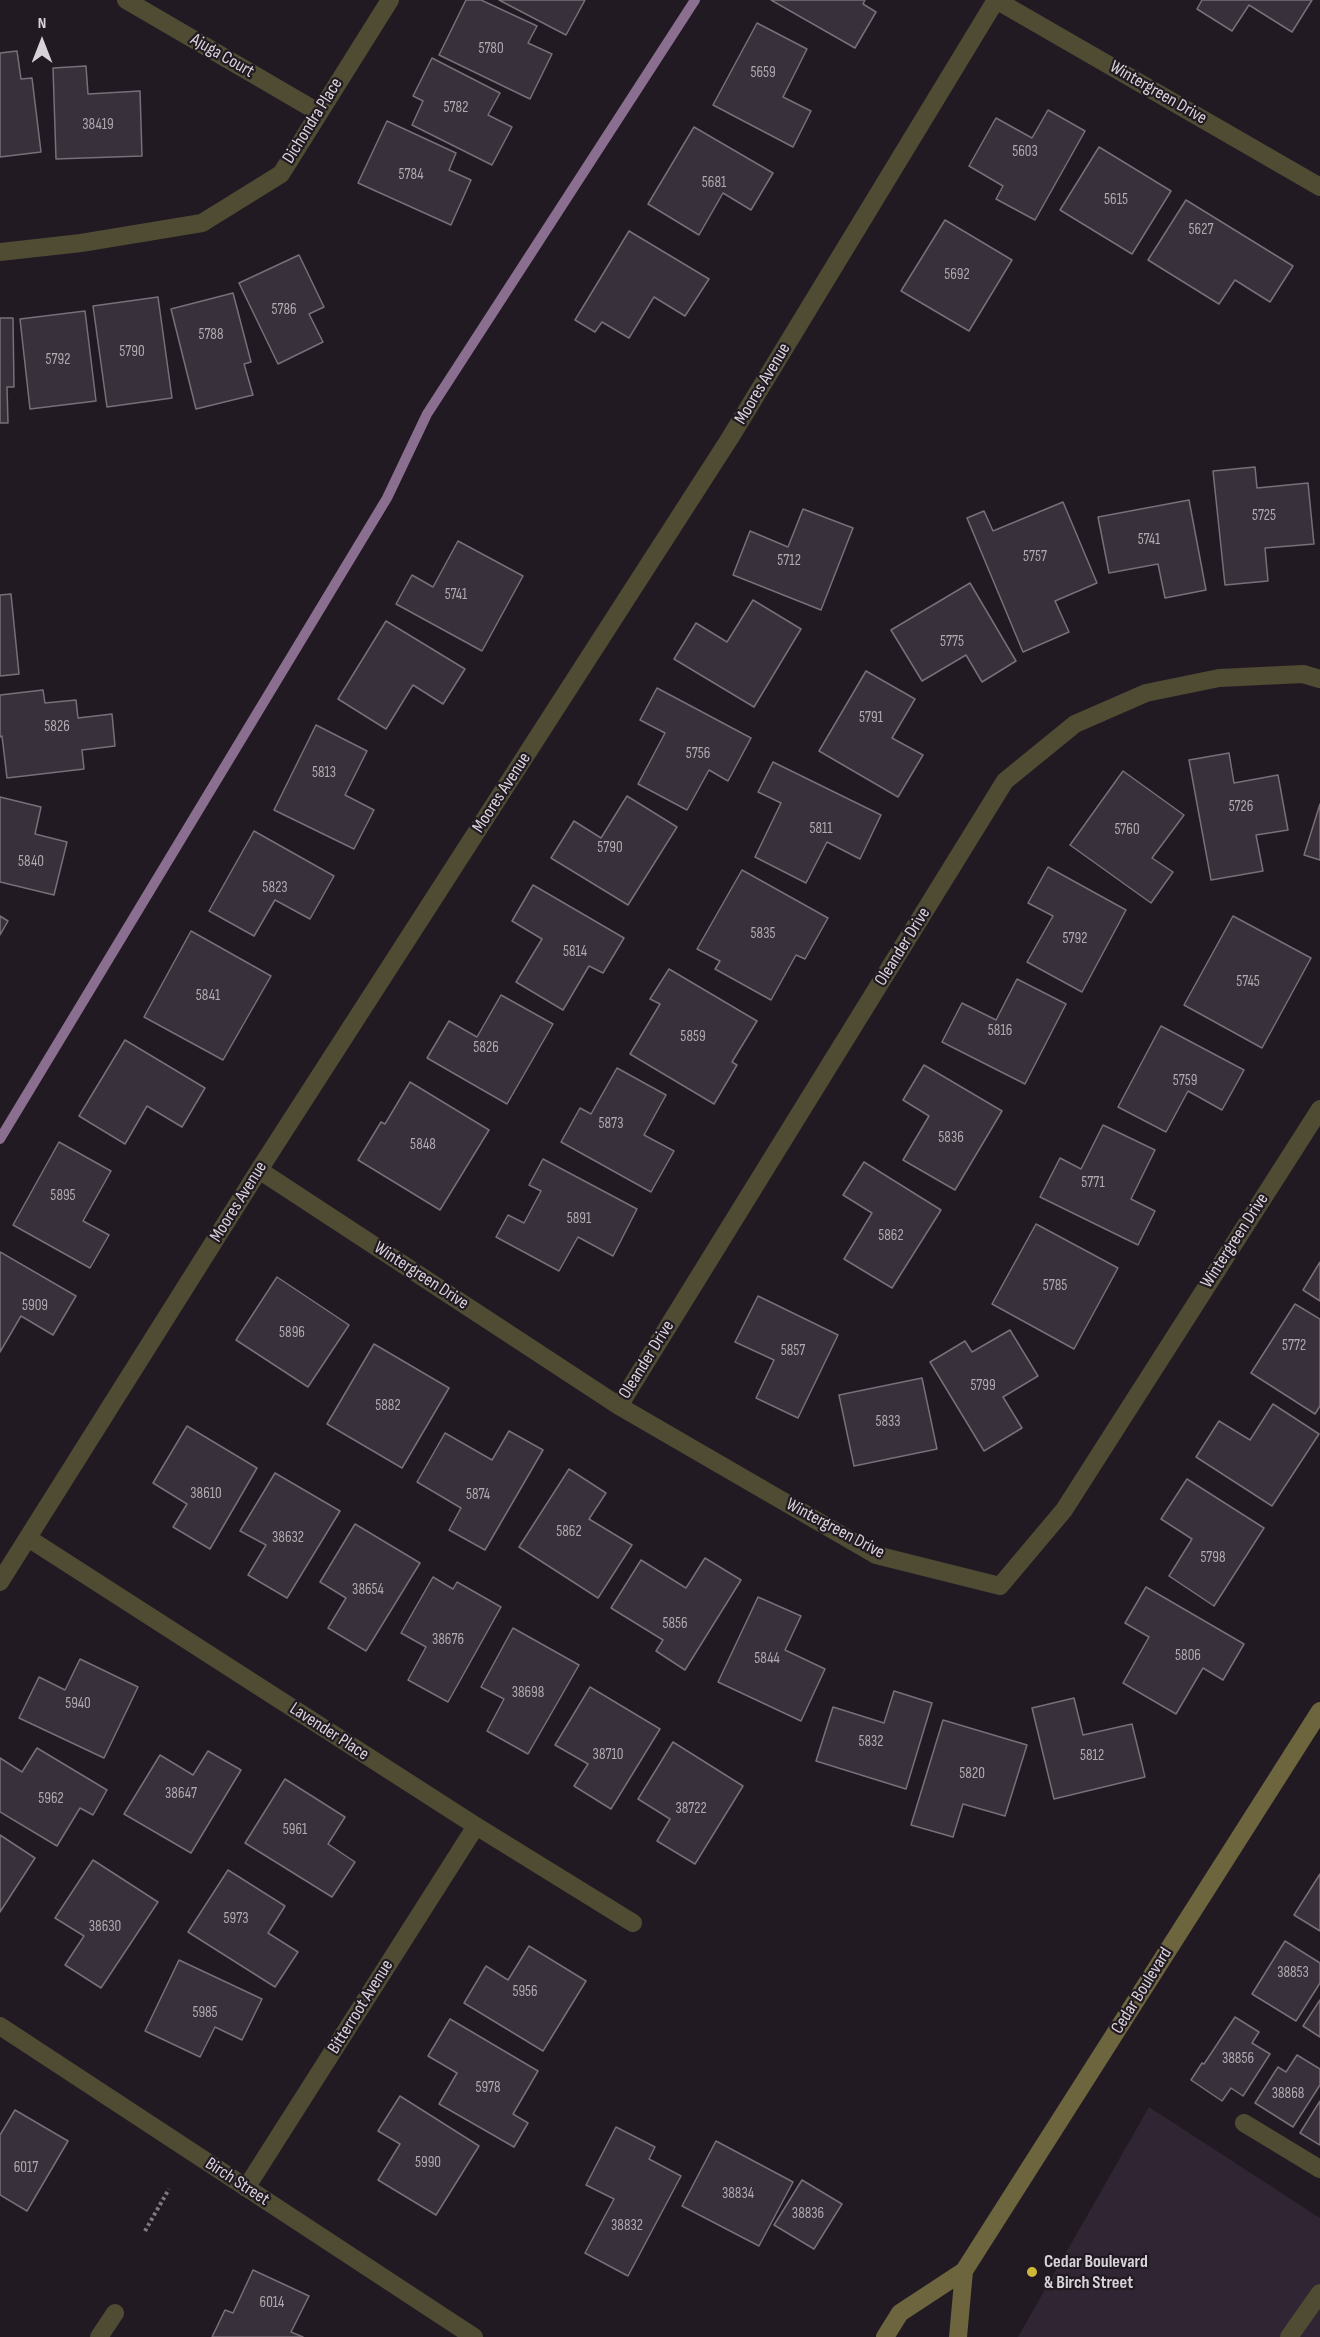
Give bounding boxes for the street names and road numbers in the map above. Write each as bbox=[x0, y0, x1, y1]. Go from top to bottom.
street label: Ajuga Court bbox=[186, 29, 258, 83]
street label: Wintergreen Drive bbox=[1106, 56, 1210, 130]
street label: Dichondra Place bbox=[278, 74, 348, 168]
street label: Moores Avenue bbox=[730, 339, 796, 429]
street label: Moores Avenue bbox=[468, 749, 536, 837]
street label: Oleander Drive bbox=[870, 904, 936, 990]
street label: Moores Avenue bbox=[206, 1158, 272, 1246]
street label: Wintergreen Drive bbox=[1196, 1190, 1274, 1292]
street label: Wintergreen Drive bbox=[370, 1237, 472, 1315]
street label: Oleander Drive bbox=[614, 1317, 680, 1403]
street label: Wintergreen Drive bbox=[782, 1494, 888, 1564]
street label: Lavender Place bbox=[285, 1698, 373, 1766]
street label: Cedar Boulevard bbox=[1107, 1944, 1177, 2038]
street label: Bitterroot Avenue bbox=[324, 1956, 398, 2058]
street label: Birch Street bbox=[201, 2153, 273, 2211]

